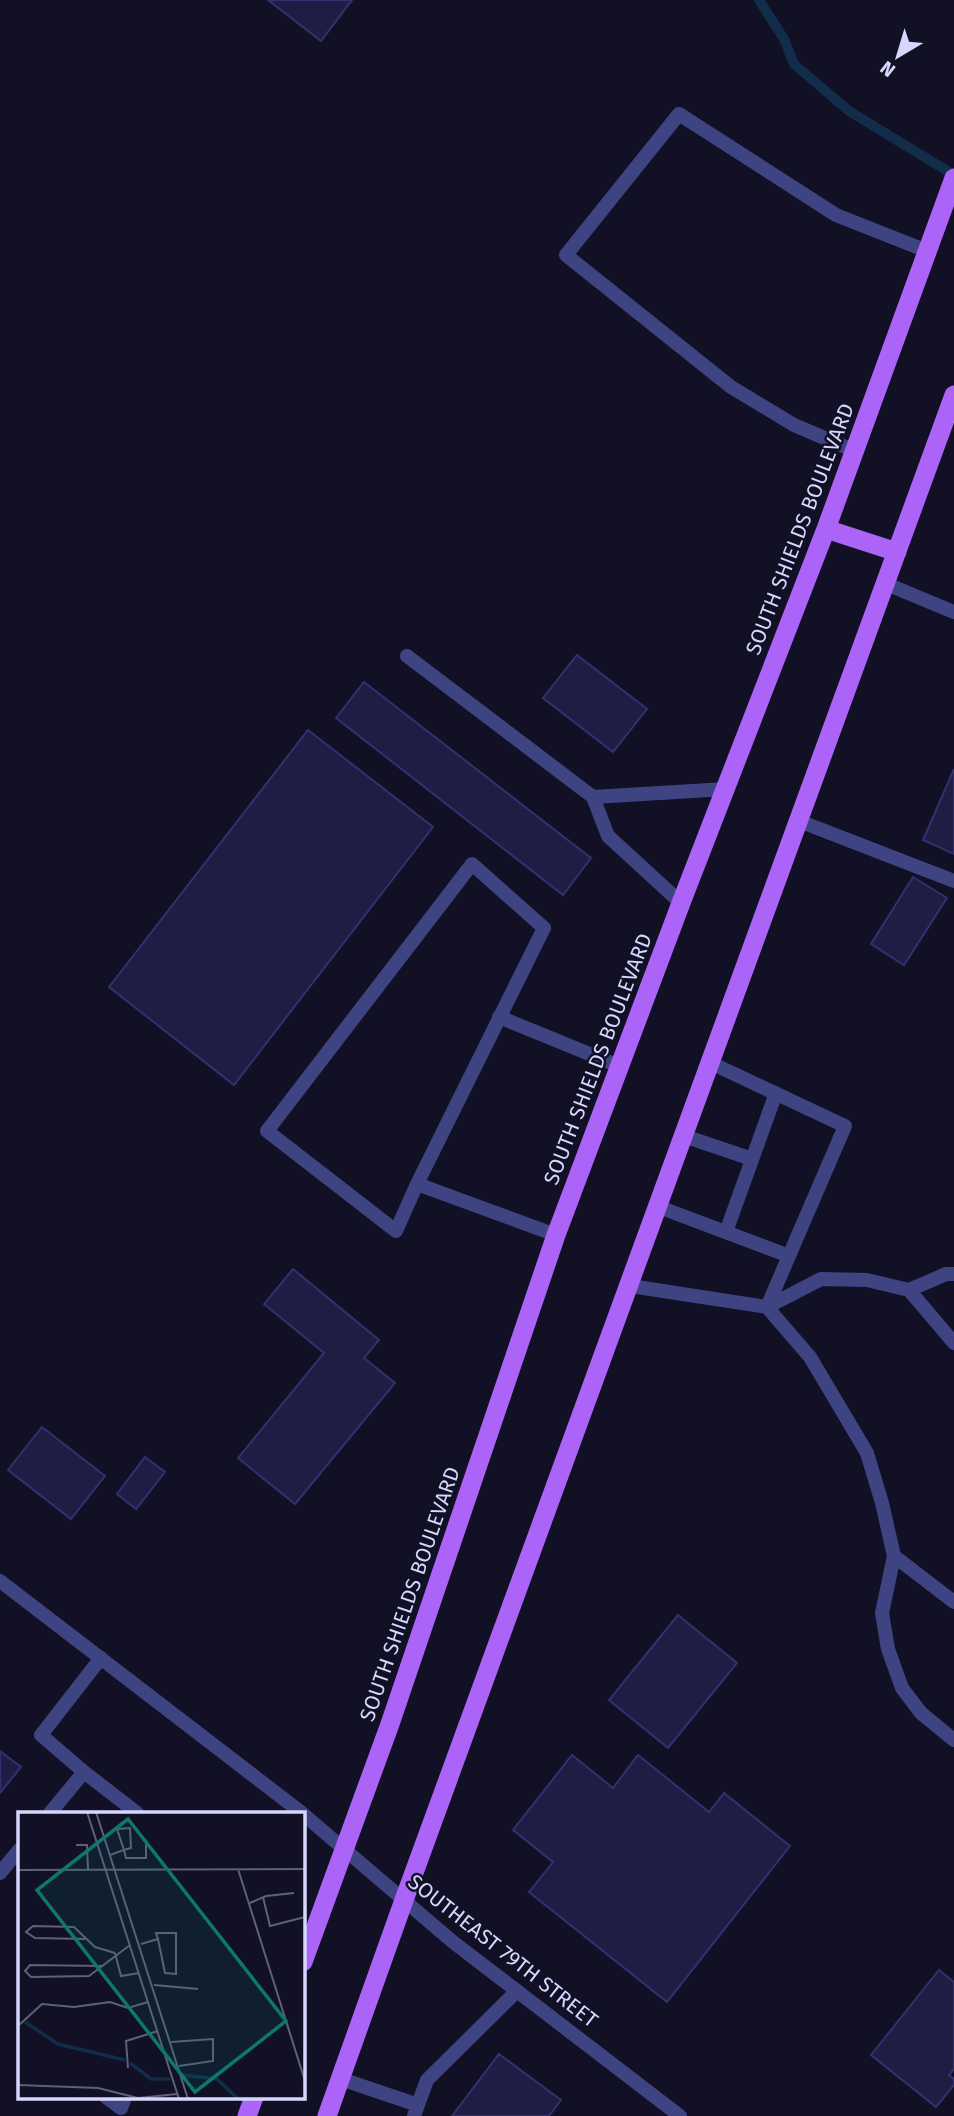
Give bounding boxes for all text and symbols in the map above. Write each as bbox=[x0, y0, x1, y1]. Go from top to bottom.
north arrow bbox=[863, 21, 933, 91]
text: N bbox=[876, 56, 900, 82]
street label: SOUTH SHIELDS BOULEVARD bbox=[740, 400, 860, 658]
street label: SOUTH SHIELDS BOULEVARD bbox=[538, 930, 658, 1188]
street label: SOUTH SHIELDS BOULEVARD bbox=[354, 1463, 466, 1725]
inset map bbox=[18, 1812, 304, 2098]
street label: SOUTHEAST 79TH STREET bbox=[403, 1869, 603, 2033]

